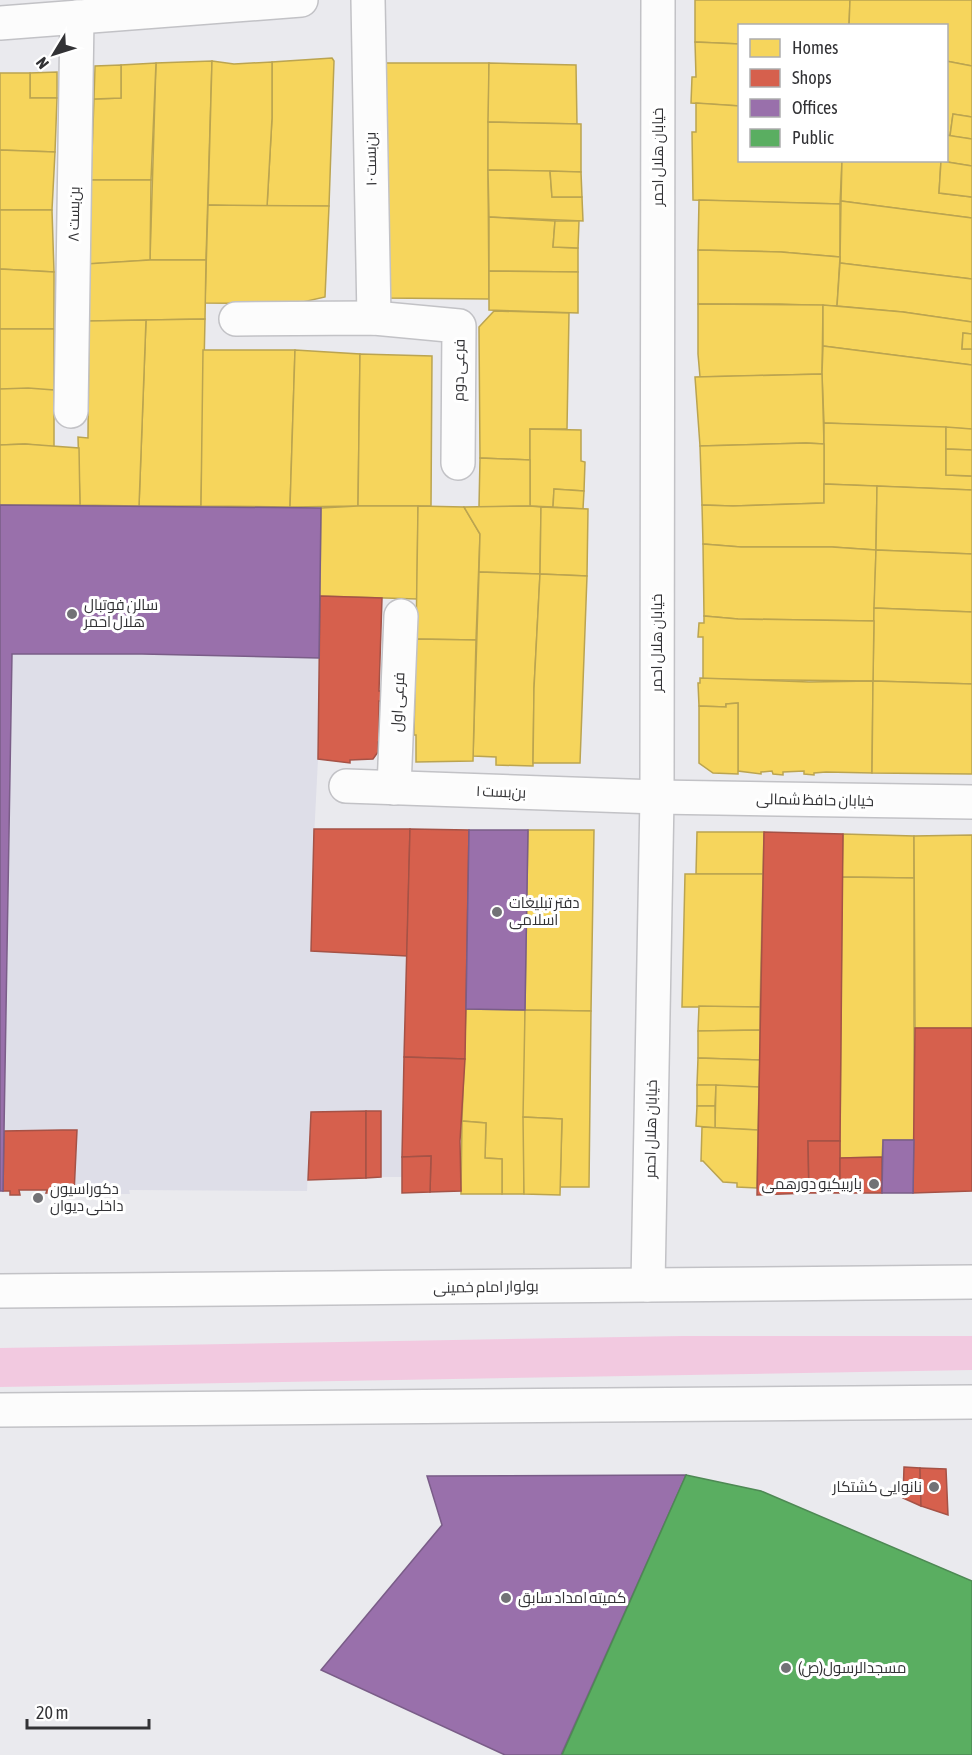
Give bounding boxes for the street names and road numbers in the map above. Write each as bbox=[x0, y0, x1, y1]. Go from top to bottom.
street label: خیابان هلال احمر bbox=[649, 108, 668, 207]
street label: بن‌بست ۱۰ bbox=[362, 132, 381, 186]
street label: بن‌بست ۸ bbox=[65, 186, 84, 242]
street label: فرعی دوم bbox=[449, 339, 470, 401]
street label: خیابان هلال احمر bbox=[648, 594, 667, 693]
street label: فرعی اول bbox=[387, 672, 410, 732]
street label: بن‌بست ۱ bbox=[475, 782, 526, 803]
street label: خیابان حافظ شمالی bbox=[756, 790, 874, 811]
street label: خیابان هلال احمر bbox=[641, 1080, 662, 1180]
street label: بولوار امام خمینی bbox=[433, 1277, 539, 1298]

